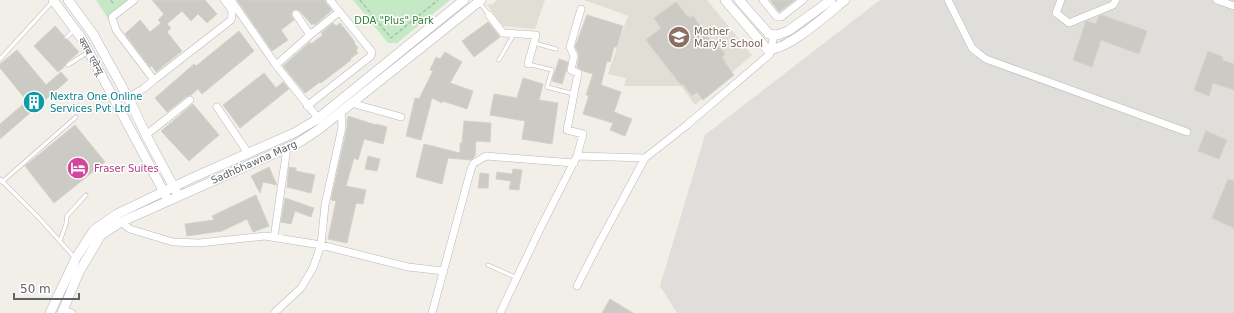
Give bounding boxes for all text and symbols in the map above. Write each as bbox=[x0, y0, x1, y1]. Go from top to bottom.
park label: DDA "Plus" Park bbox=[354, 15, 434, 26]
school or university icon: Mother Mary's School bbox=[666, 24, 692, 50]
place label: Mother Mary's School bbox=[694, 26, 763, 49]
street label: क्लब एवेन्यू bbox=[75, 35, 107, 79]
building icon: Nextra One Online Services Pvt Ltd bbox=[21, 89, 47, 115]
place label: Nextra One Online Services Pvt Ltd bbox=[50, 91, 143, 114]
street label: Sadhbhawna Marg bbox=[209, 138, 299, 186]
hotel icon: Fraser Suites bbox=[65, 155, 91, 181]
place label: Fraser Suites bbox=[94, 163, 159, 174]
scale bar bbox=[14, 275, 79, 301]
text: 50 m bbox=[20, 282, 51, 296]

